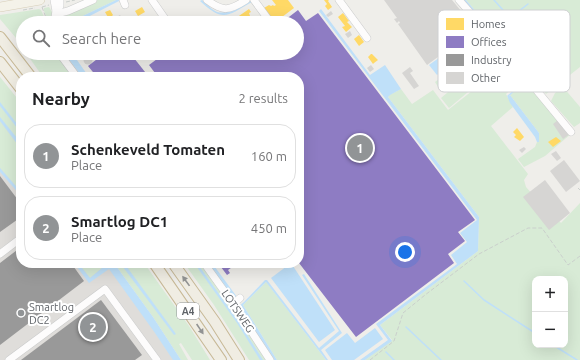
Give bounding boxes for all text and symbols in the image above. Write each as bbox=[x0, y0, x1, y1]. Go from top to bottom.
legend bbox=[438, 10, 570, 92]
search box bbox=[16, 16, 304, 60]
text: Homes bbox=[471, 18, 506, 30]
icon: search bbox=[30, 27, 52, 49]
text: Search here bbox=[62, 30, 141, 47]
text: Offices bbox=[471, 36, 507, 48]
text: Industry bbox=[471, 54, 512, 66]
text: Other bbox=[471, 72, 501, 84]
text: Nearby bbox=[32, 89, 90, 108]
text: 2 results bbox=[238, 91, 288, 105]
pin: 1 bbox=[347, 133, 373, 163]
text: Schenkeveld Tomaten bbox=[71, 141, 225, 158]
text: 1 bbox=[42, 149, 50, 163]
text: 160 m bbox=[251, 149, 287, 163]
text: Place bbox=[71, 158, 102, 172]
text: Smartlog DC1 bbox=[71, 213, 168, 230]
text: 2 bbox=[42, 221, 50, 235]
text: 450 m bbox=[251, 221, 287, 235]
text: Place bbox=[71, 230, 102, 244]
your location bbox=[395, 242, 415, 262]
one-way arrow bbox=[182, 276, 190, 287]
map controls bbox=[532, 276, 568, 348]
button: + bbox=[532, 276, 568, 312]
street label: LOTSWEG bbox=[219, 287, 257, 335]
place label: Smartlog DC2 bbox=[29, 301, 74, 326]
road number: A4 bbox=[177, 303, 199, 319]
marker: Smartlog DC2 bbox=[16, 308, 26, 318]
pin: 2 bbox=[80, 312, 106, 342]
button: − bbox=[532, 312, 568, 348]
one-way arrow bbox=[196, 324, 204, 335]

